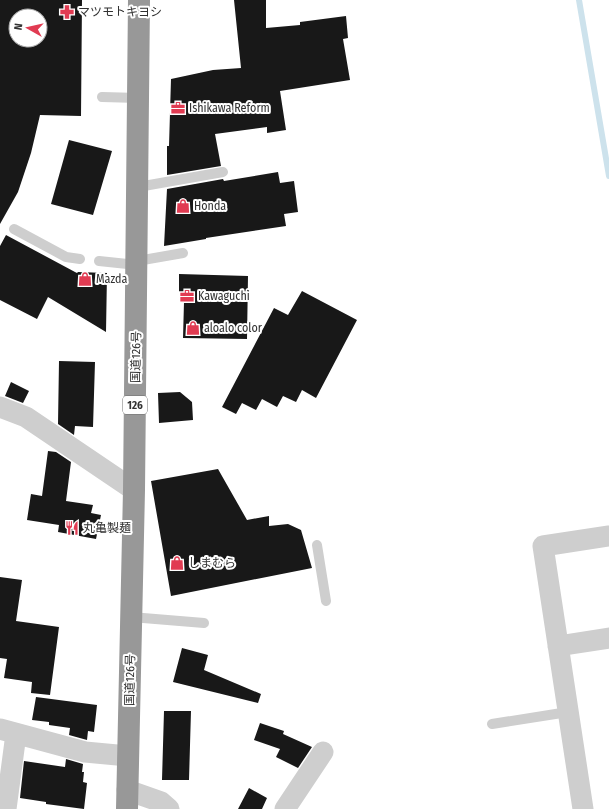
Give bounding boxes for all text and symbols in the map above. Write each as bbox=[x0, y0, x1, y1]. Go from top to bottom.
pharmacy icon: マツモトキヨシ bbox=[59, 4, 75, 20]
place label: マツモトキヨシ bbox=[78, 5, 162, 19]
north arrow bbox=[8, 8, 48, 48]
text: N bbox=[12, 23, 25, 31]
office icon: Ishikawa Reform bbox=[170, 100, 186, 116]
place label: Ishikawa Reform bbox=[189, 101, 270, 115]
shop icon: Honda bbox=[175, 198, 191, 214]
place label: Honda bbox=[194, 199, 226, 213]
shop icon: Mazda bbox=[77, 271, 93, 287]
place label: Mazda bbox=[96, 272, 128, 286]
office icon: Kawaguchi bbox=[179, 288, 195, 304]
place label: Kawaguchi bbox=[198, 289, 250, 303]
shop icon: aloalo color bbox=[185, 320, 201, 336]
place label: aloalo color bbox=[204, 321, 263, 335]
street label: 国道126号 bbox=[129, 331, 143, 383]
road number: 126 bbox=[123, 396, 147, 414]
restaurant icon: 丸亀製麺 bbox=[64, 520, 80, 536]
place label: 丸亀製麺 bbox=[83, 521, 131, 535]
shop icon: しまむら bbox=[169, 555, 185, 571]
place label: しまむら bbox=[188, 556, 236, 570]
street label: 国道126号 bbox=[123, 654, 137, 706]

